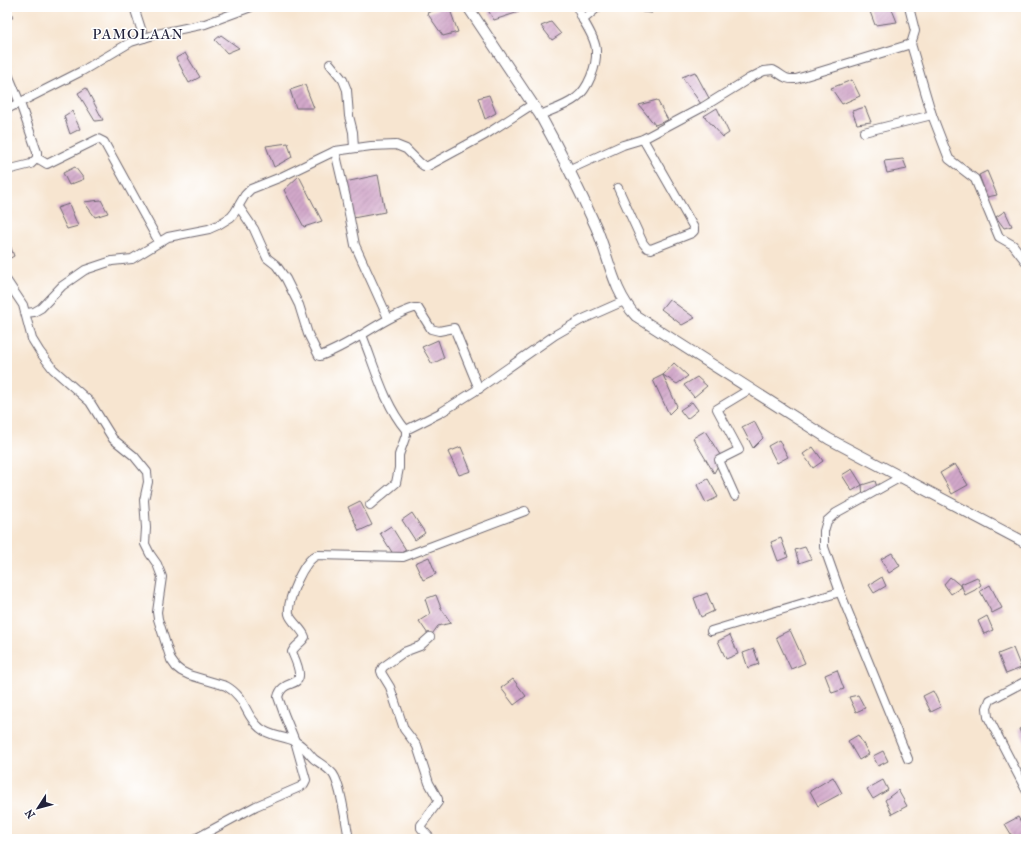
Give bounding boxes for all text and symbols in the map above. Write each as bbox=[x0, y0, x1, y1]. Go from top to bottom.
district label: PAMOLAAN bbox=[92, 25, 184, 43]
north arrow bbox=[18, 788, 58, 828]
text: N bbox=[22, 806, 38, 821]

